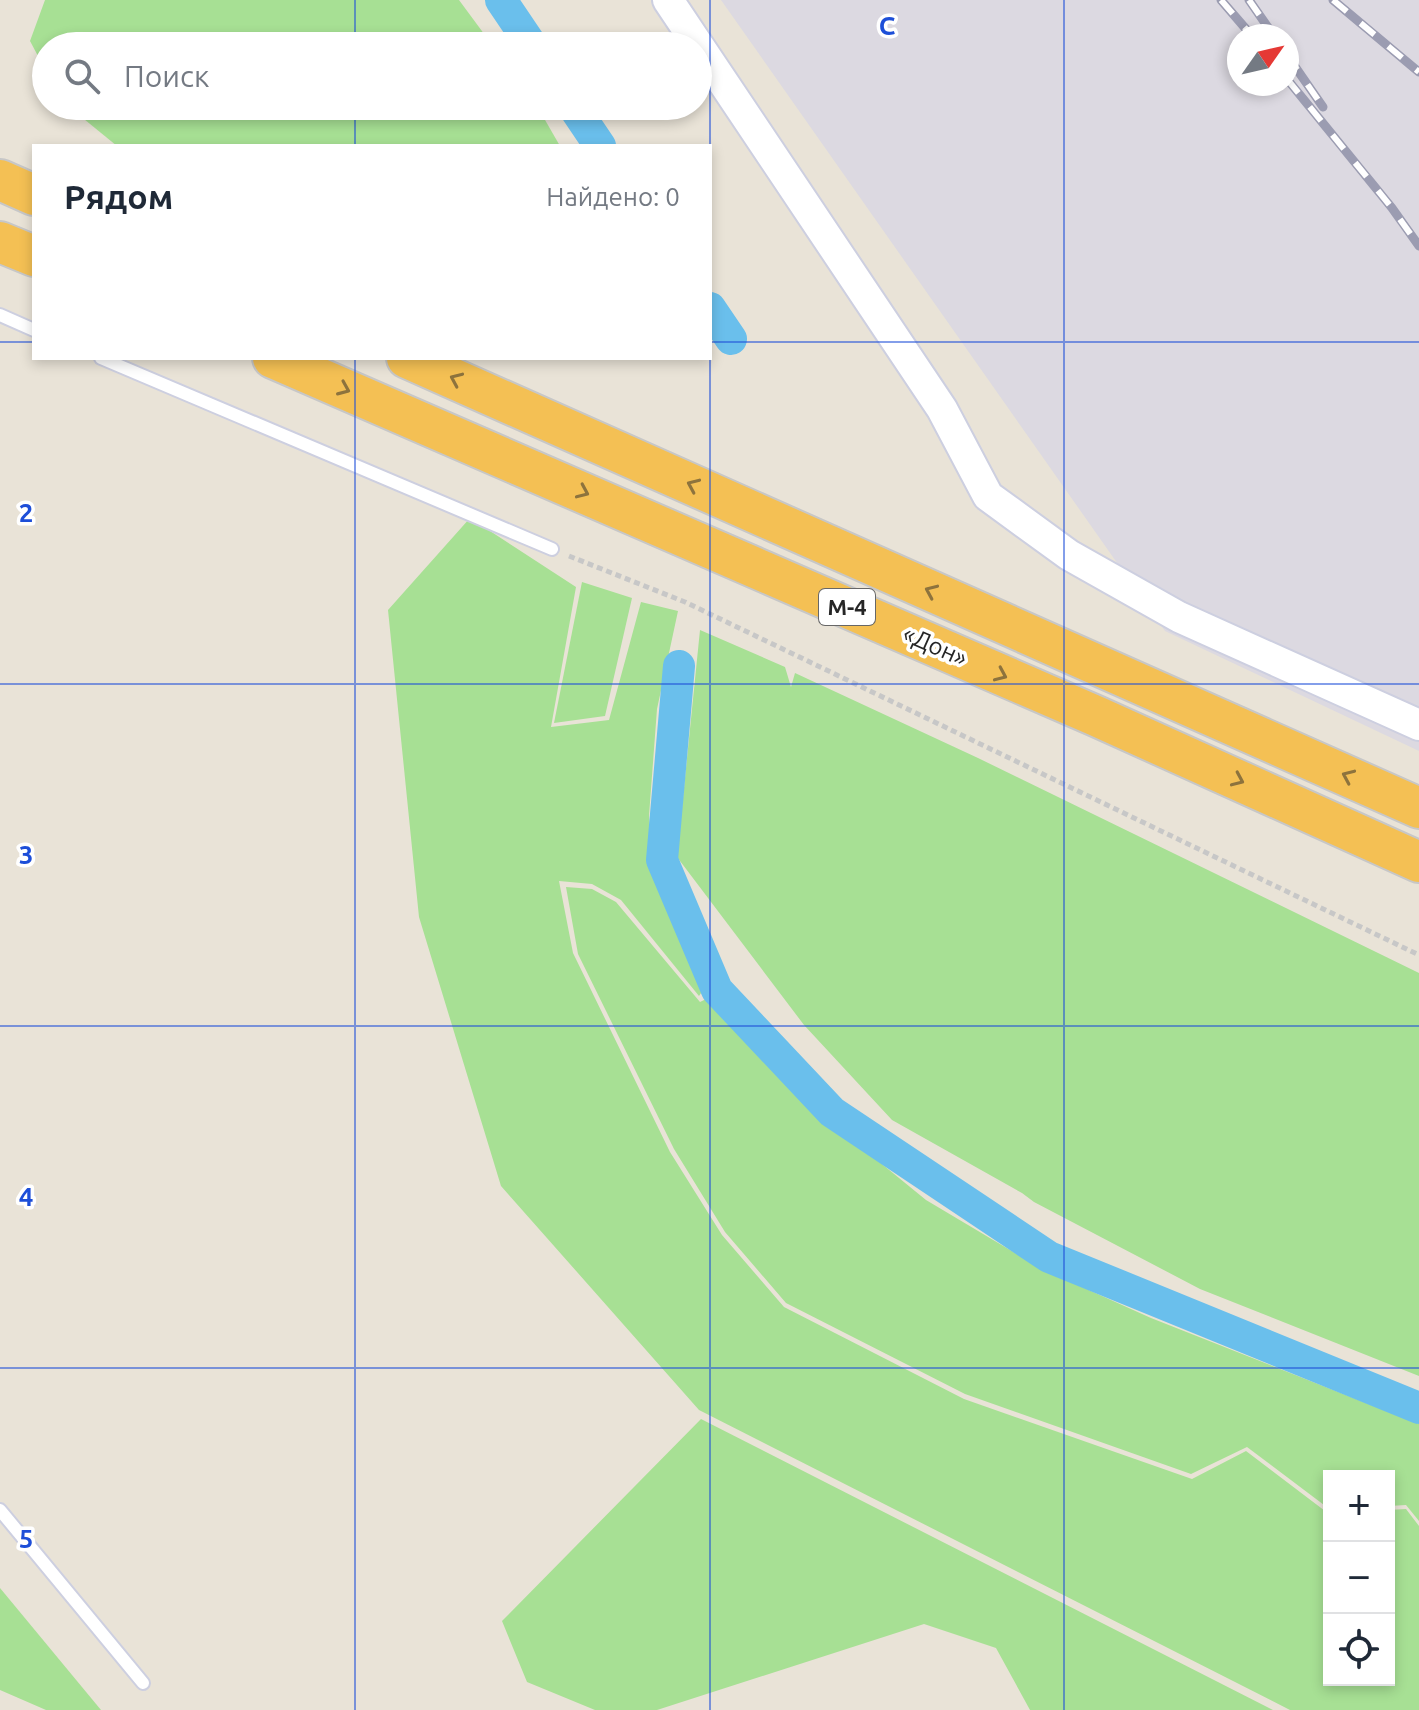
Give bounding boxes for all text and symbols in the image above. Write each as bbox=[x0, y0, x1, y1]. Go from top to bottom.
text: C bbox=[879, 11, 896, 40]
north arrow bbox=[1227, 24, 1299, 96]
search box bbox=[32, 32, 712, 120]
icon: search bbox=[60, 54, 104, 98]
text: Поиск bbox=[124, 59, 209, 93]
text: Рядом bbox=[64, 177, 173, 215]
text: Найдено: 0 bbox=[546, 182, 680, 211]
one-way arrow bbox=[449, 373, 464, 389]
one-way arrow bbox=[336, 379, 350, 395]
one-way arrow bbox=[687, 479, 701, 495]
one-way arrow bbox=[575, 482, 589, 498]
text: 2 bbox=[19, 498, 33, 527]
one-way arrow bbox=[924, 585, 939, 601]
road number: М-4 bbox=[819, 589, 875, 625]
street label: «Дон» bbox=[899, 620, 971, 672]
one-way arrow bbox=[993, 665, 1007, 681]
one-way arrow bbox=[1341, 770, 1356, 786]
one-way arrow bbox=[1230, 771, 1244, 787]
text: 3 bbox=[19, 840, 33, 869]
text: 4 bbox=[19, 1182, 33, 1211]
map controls bbox=[1323, 1470, 1395, 1686]
button: + bbox=[1323, 1470, 1395, 1542]
text: 5 bbox=[19, 1524, 33, 1553]
button: − bbox=[1323, 1542, 1395, 1614]
button: locate bbox=[1323, 1614, 1395, 1686]

